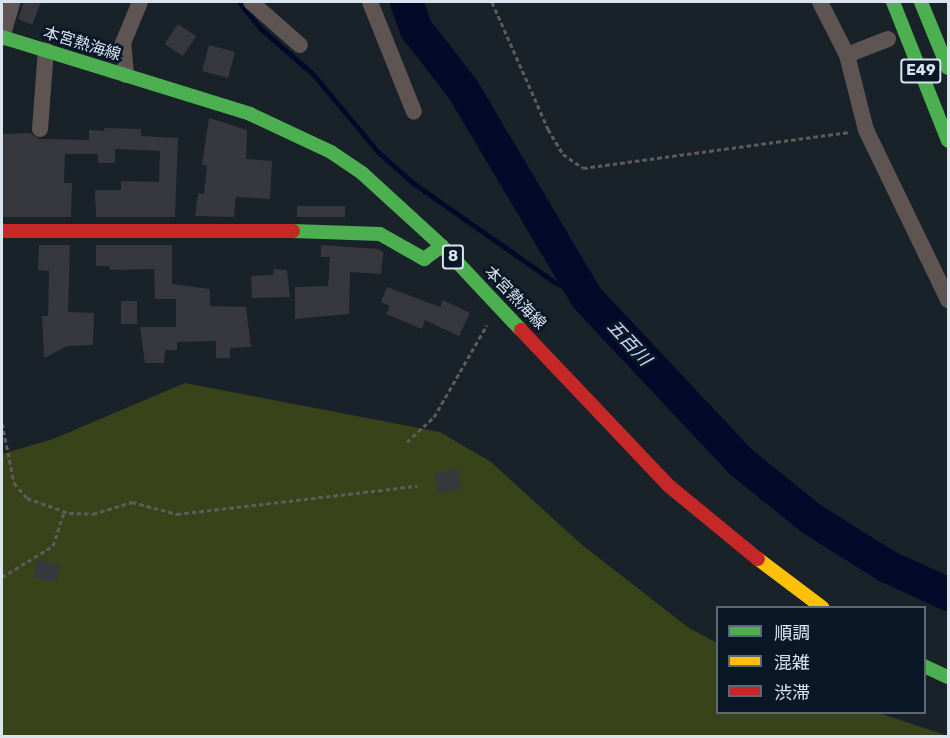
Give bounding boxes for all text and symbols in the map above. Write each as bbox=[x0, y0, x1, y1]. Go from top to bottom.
street label: 本宮熱海線 bbox=[41, 23, 123, 65]
road number: E49 bbox=[900, 59, 942, 83]
road number: 8 bbox=[441, 245, 465, 269]
street label: 本宮熱海線 bbox=[480, 263, 550, 333]
water label: 五百川 bbox=[603, 316, 655, 370]
legend bbox=[716, 606, 926, 714]
text: 順調 bbox=[774, 622, 810, 644]
text: 混雑 bbox=[774, 652, 810, 674]
text: 渋滞 bbox=[774, 682, 810, 704]

